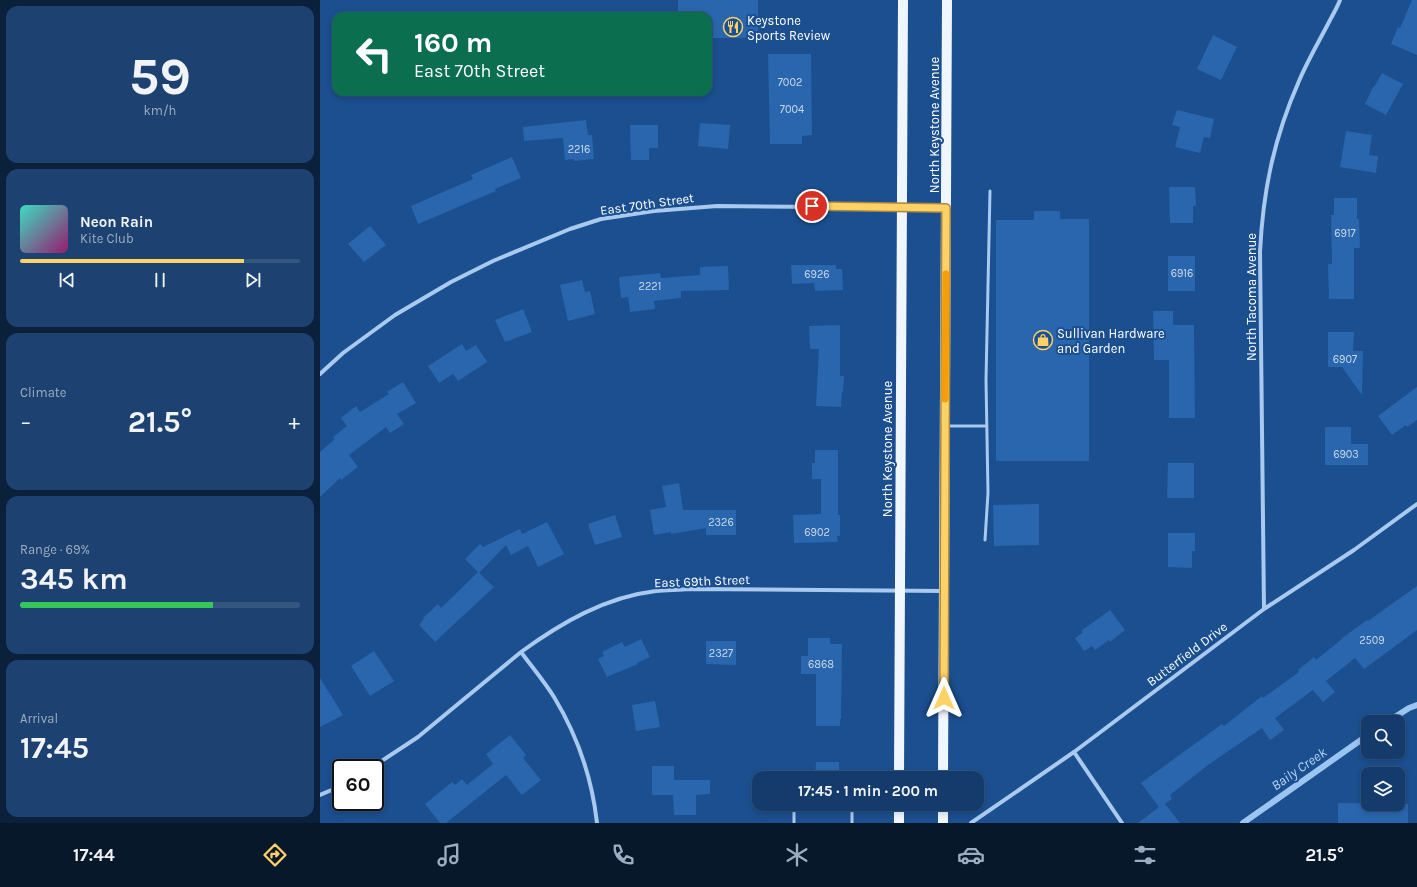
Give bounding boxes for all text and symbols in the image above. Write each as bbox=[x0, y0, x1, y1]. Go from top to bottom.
place label: Keystone Sports Review bbox=[747, 13, 831, 43]
restaurant icon: Keystone Sports Review bbox=[722, 16, 744, 38]
text: 160 m bbox=[414, 26, 492, 59]
icon: left bbox=[348, 28, 400, 80]
text: 59 bbox=[129, 46, 191, 107]
street label: North Keystone Avenue bbox=[927, 56, 942, 193]
text: East 70th Street bbox=[414, 60, 545, 82]
house number: 7002 bbox=[778, 76, 802, 89]
text: km/h bbox=[144, 103, 176, 118]
house number: 7004 bbox=[780, 103, 804, 116]
house number: 2216 bbox=[568, 143, 590, 156]
pin bbox=[795, 189, 829, 223]
street label: East 70th Street bbox=[599, 190, 695, 218]
icon: arrive bbox=[801, 195, 823, 217]
text: Neon Rain bbox=[80, 213, 153, 231]
house number: 6917 bbox=[1334, 227, 1356, 240]
text: Kite Club bbox=[80, 231, 134, 246]
street label: North Tacoma Avenue bbox=[1244, 233, 1259, 361]
house number: 6916 bbox=[1171, 267, 1193, 280]
house number: 6926 bbox=[804, 268, 830, 281]
icon: previous bbox=[56, 269, 78, 291]
icon: pause bbox=[149, 269, 171, 291]
icon: next bbox=[242, 269, 264, 291]
house number: 2221 bbox=[639, 280, 661, 293]
place label: Sullivan Hardware and Garden bbox=[1057, 326, 1165, 356]
shop icon: Sullivan Hardware and Garden bbox=[1032, 329, 1054, 351]
house number: 6907 bbox=[1333, 353, 1357, 366]
street label: North Keystone Avenue bbox=[880, 380, 895, 517]
text: Climate bbox=[20, 385, 66, 400]
text: 21.5° bbox=[128, 404, 192, 440]
text: − bbox=[20, 409, 32, 435]
text: + bbox=[288, 409, 300, 435]
house number: 6903 bbox=[1333, 448, 1359, 461]
house number: 2326 bbox=[708, 516, 734, 529]
house number: 6902 bbox=[804, 526, 830, 539]
text: Range · 69% bbox=[20, 542, 90, 557]
text: 345 km bbox=[20, 561, 128, 597]
street label: East 69th Street bbox=[654, 572, 750, 590]
street label: Butterfield Drive bbox=[1144, 619, 1230, 689]
house number: 2509 bbox=[1359, 634, 1385, 647]
house number: 2327 bbox=[709, 647, 733, 660]
house number: 6868 bbox=[808, 658, 834, 671]
position arrow bbox=[923, 677, 965, 719]
text: Arrival bbox=[20, 711, 58, 726]
map controls bbox=[1361, 715, 1405, 811]
button: search bbox=[1361, 715, 1405, 759]
text: 17:45 bbox=[20, 730, 89, 766]
water label: Baily Creek bbox=[1268, 743, 1331, 794]
speed limit sign: 60 bbox=[332, 759, 384, 811]
button: layers bbox=[1361, 767, 1405, 811]
text: 17:45 · 1 min · 200 m bbox=[798, 782, 938, 800]
icon: directions bbox=[261, 841, 289, 869]
icon: music bbox=[435, 841, 463, 869]
icon: phone bbox=[609, 841, 637, 869]
icon: climate bbox=[783, 841, 811, 869]
icon: car bbox=[957, 841, 985, 869]
icon: filters bbox=[1131, 841, 1159, 869]
text: 17:44 bbox=[73, 844, 115, 866]
text: 21.5° bbox=[1305, 844, 1344, 866]

